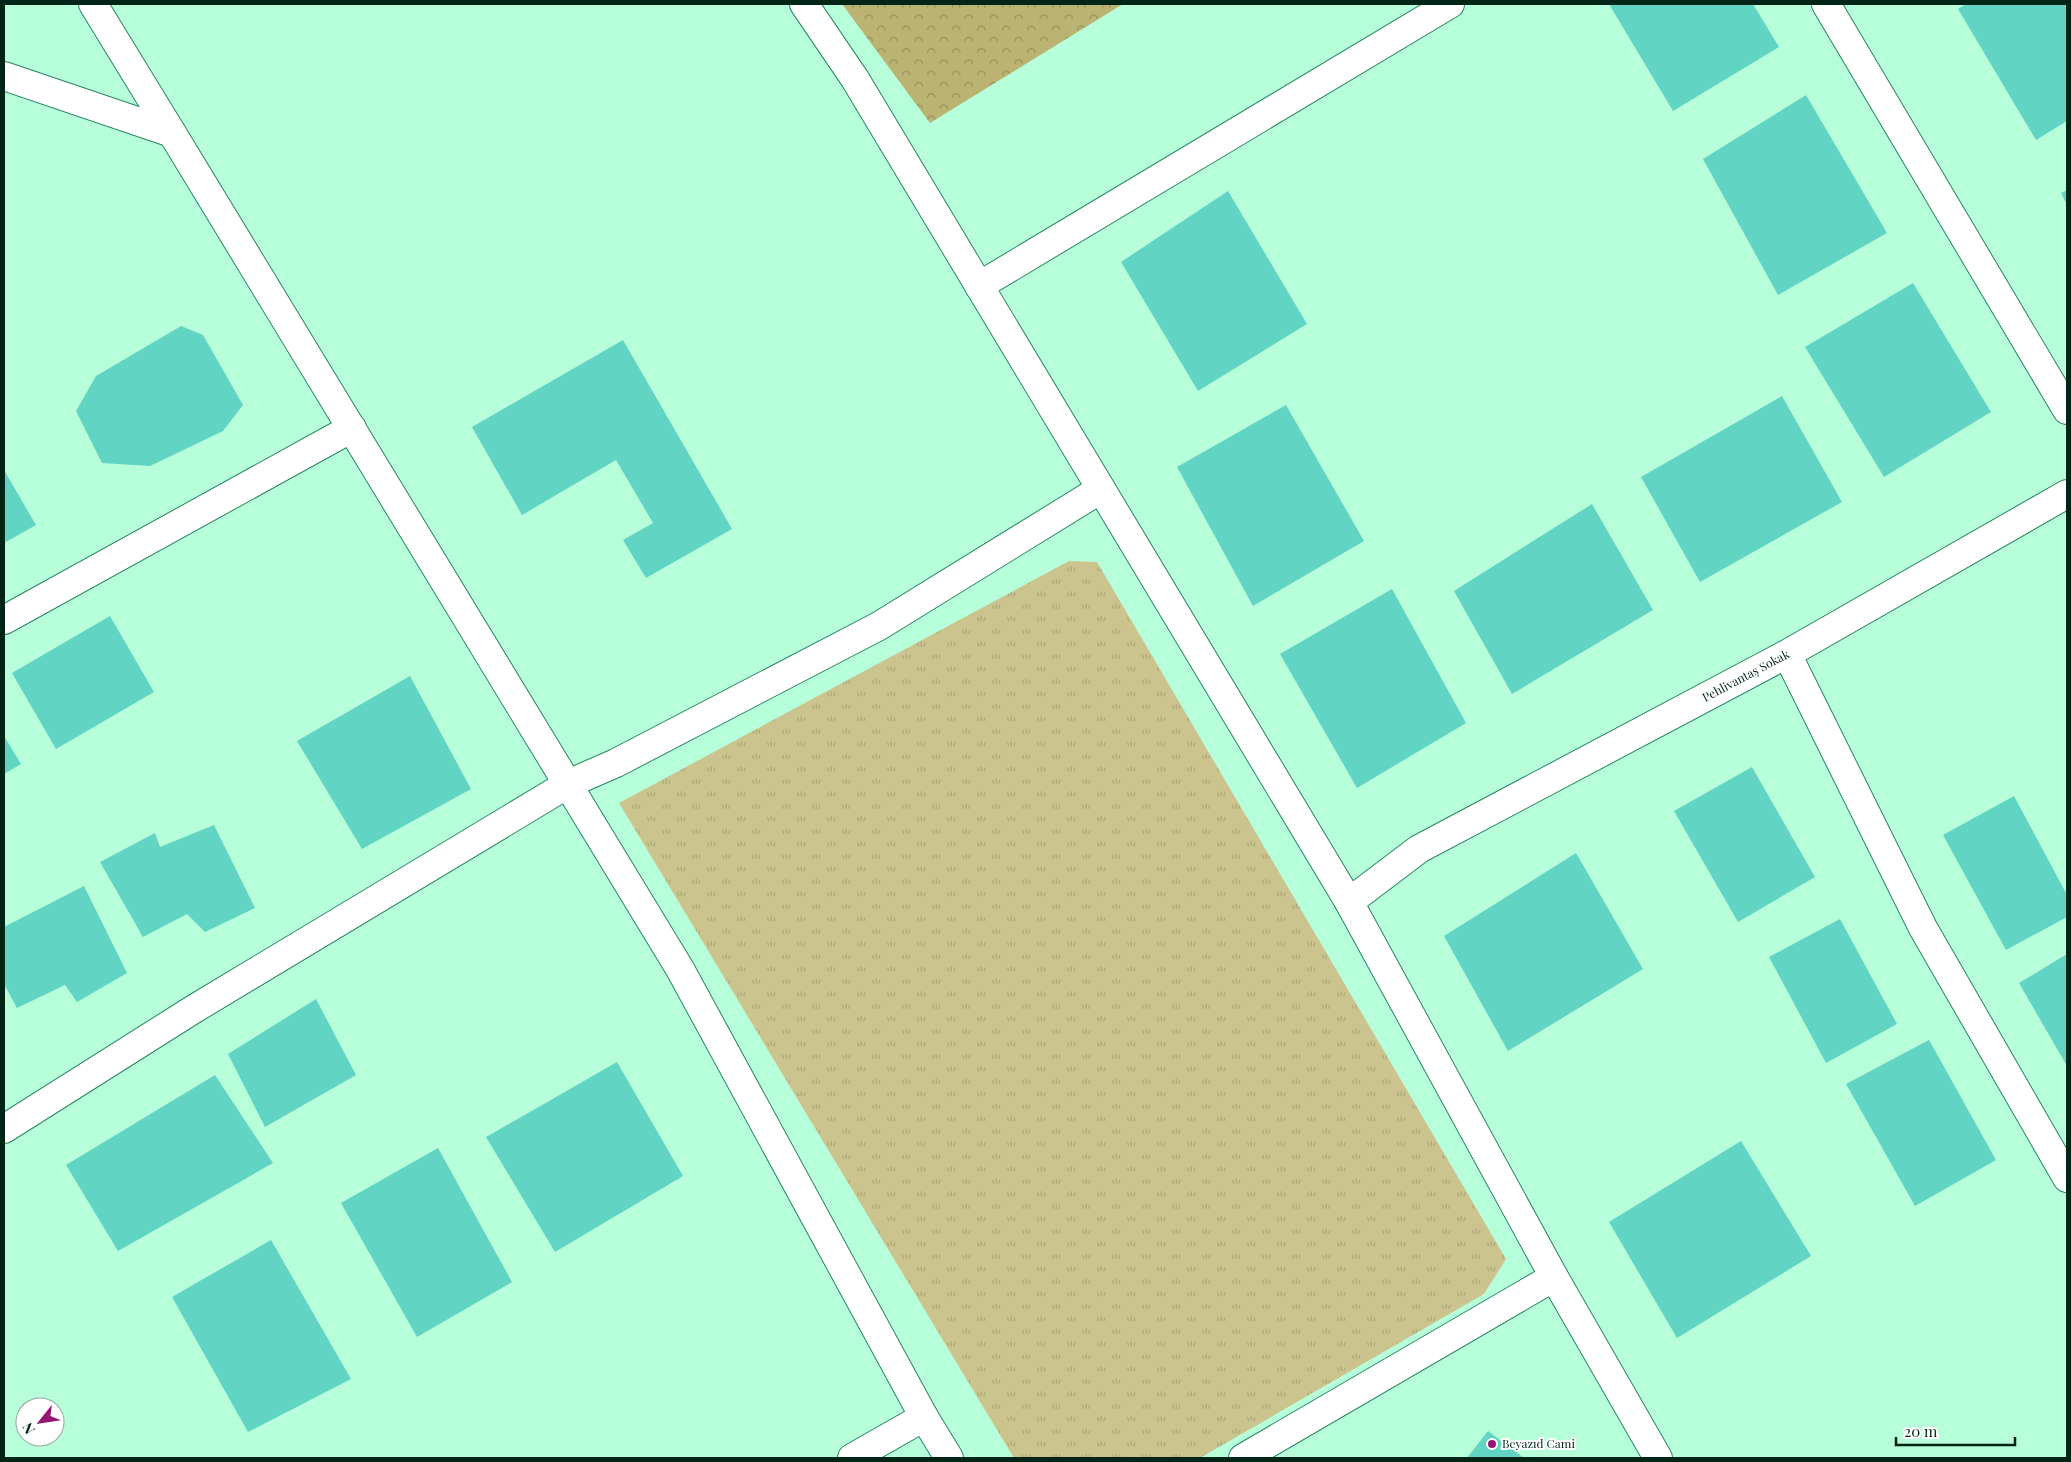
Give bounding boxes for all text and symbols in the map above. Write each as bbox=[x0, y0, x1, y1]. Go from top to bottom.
street label: Pehlivantaş Sokak bbox=[1699, 645, 1792, 705]
north arrow bbox=[15, 1397, 65, 1447]
scale bar bbox=[1896, 1414, 2015, 1446]
text: N bbox=[18, 1420, 39, 1438]
text: 20 m bbox=[1904, 1421, 1938, 1441]
place label: Beyazıd Cami bbox=[1502, 1435, 1575, 1451]
marker: Beyazıd Cami bbox=[1486, 1438, 1498, 1450]

